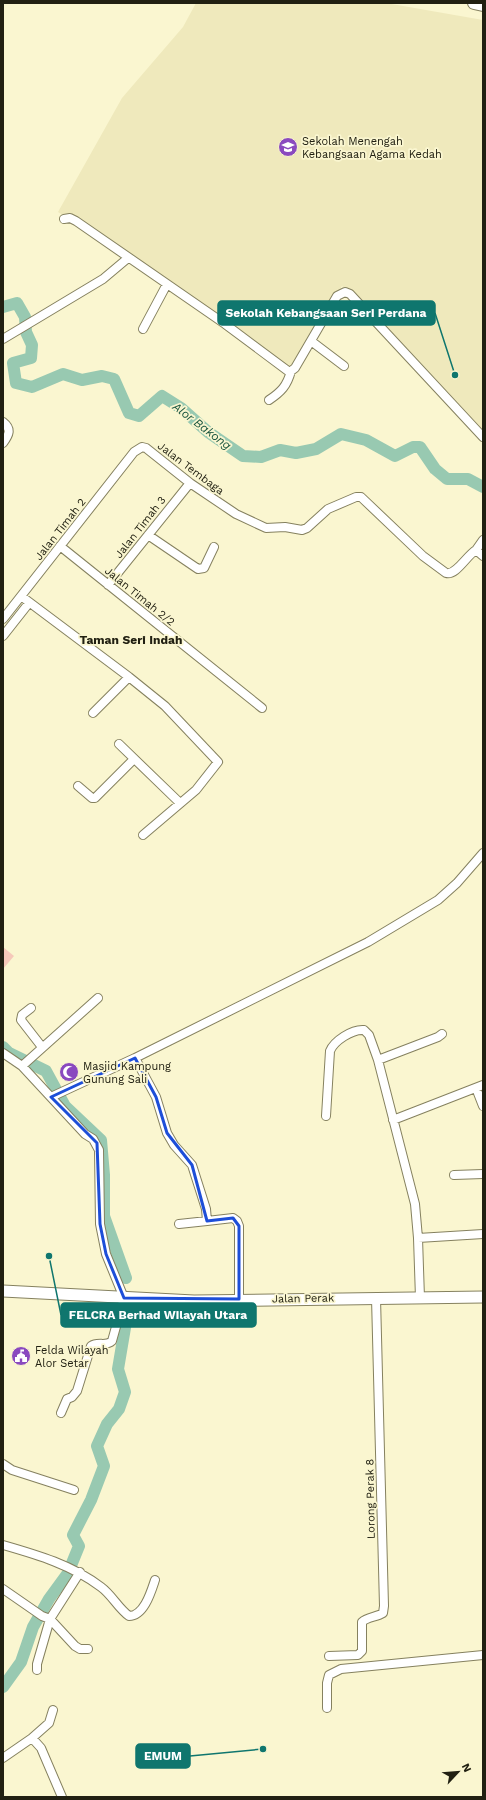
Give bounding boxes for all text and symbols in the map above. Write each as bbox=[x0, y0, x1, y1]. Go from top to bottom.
place label: Sekolah Menengah Kebangsaan Agama Kedah bbox=[302, 135, 442, 161]
school or university icon: Sekolah Menengah Kebangsaan Agama Kedah bbox=[277, 136, 299, 158]
callout: Sekolah Kebangsaan Seri Perdana bbox=[218, 301, 435, 325]
text: Sekolah Kebangsaan Seri Perdana bbox=[225, 306, 427, 320]
water label: Alor Bakong bbox=[169, 399, 234, 453]
street label: Jalan Tembaga bbox=[155, 439, 226, 498]
street label: Jalan Timah 3 bbox=[112, 494, 169, 561]
street label: Jalan Timah 2 bbox=[32, 496, 89, 563]
street label: Jalan Timah 2/2 bbox=[102, 564, 177, 629]
district label: Taman Seri Indah bbox=[80, 633, 182, 647]
place label: Masjid Kampung Gunung Sali bbox=[83, 1060, 171, 1086]
mosque icon: Masjid Kampung Gunung Sali bbox=[58, 1061, 80, 1083]
street label: Jalan Perak bbox=[272, 1291, 334, 1306]
callout: FELCRA Berhad Wilayah Utara bbox=[61, 1303, 256, 1327]
text: FELCRA Berhad Wilayah Utara bbox=[69, 1308, 247, 1322]
place label: Felda Wilayah Alor Setar bbox=[35, 1344, 109, 1370]
public building icon: Felda Wilayah Alor Setar bbox=[10, 1345, 32, 1367]
street label: Lorong Perak 8 bbox=[363, 1458, 378, 1539]
callout: EMUM bbox=[136, 1744, 190, 1768]
text: EMUM bbox=[144, 1749, 182, 1763]
north arrow bbox=[438, 1752, 478, 1792]
text: N bbox=[459, 1761, 474, 1774]

